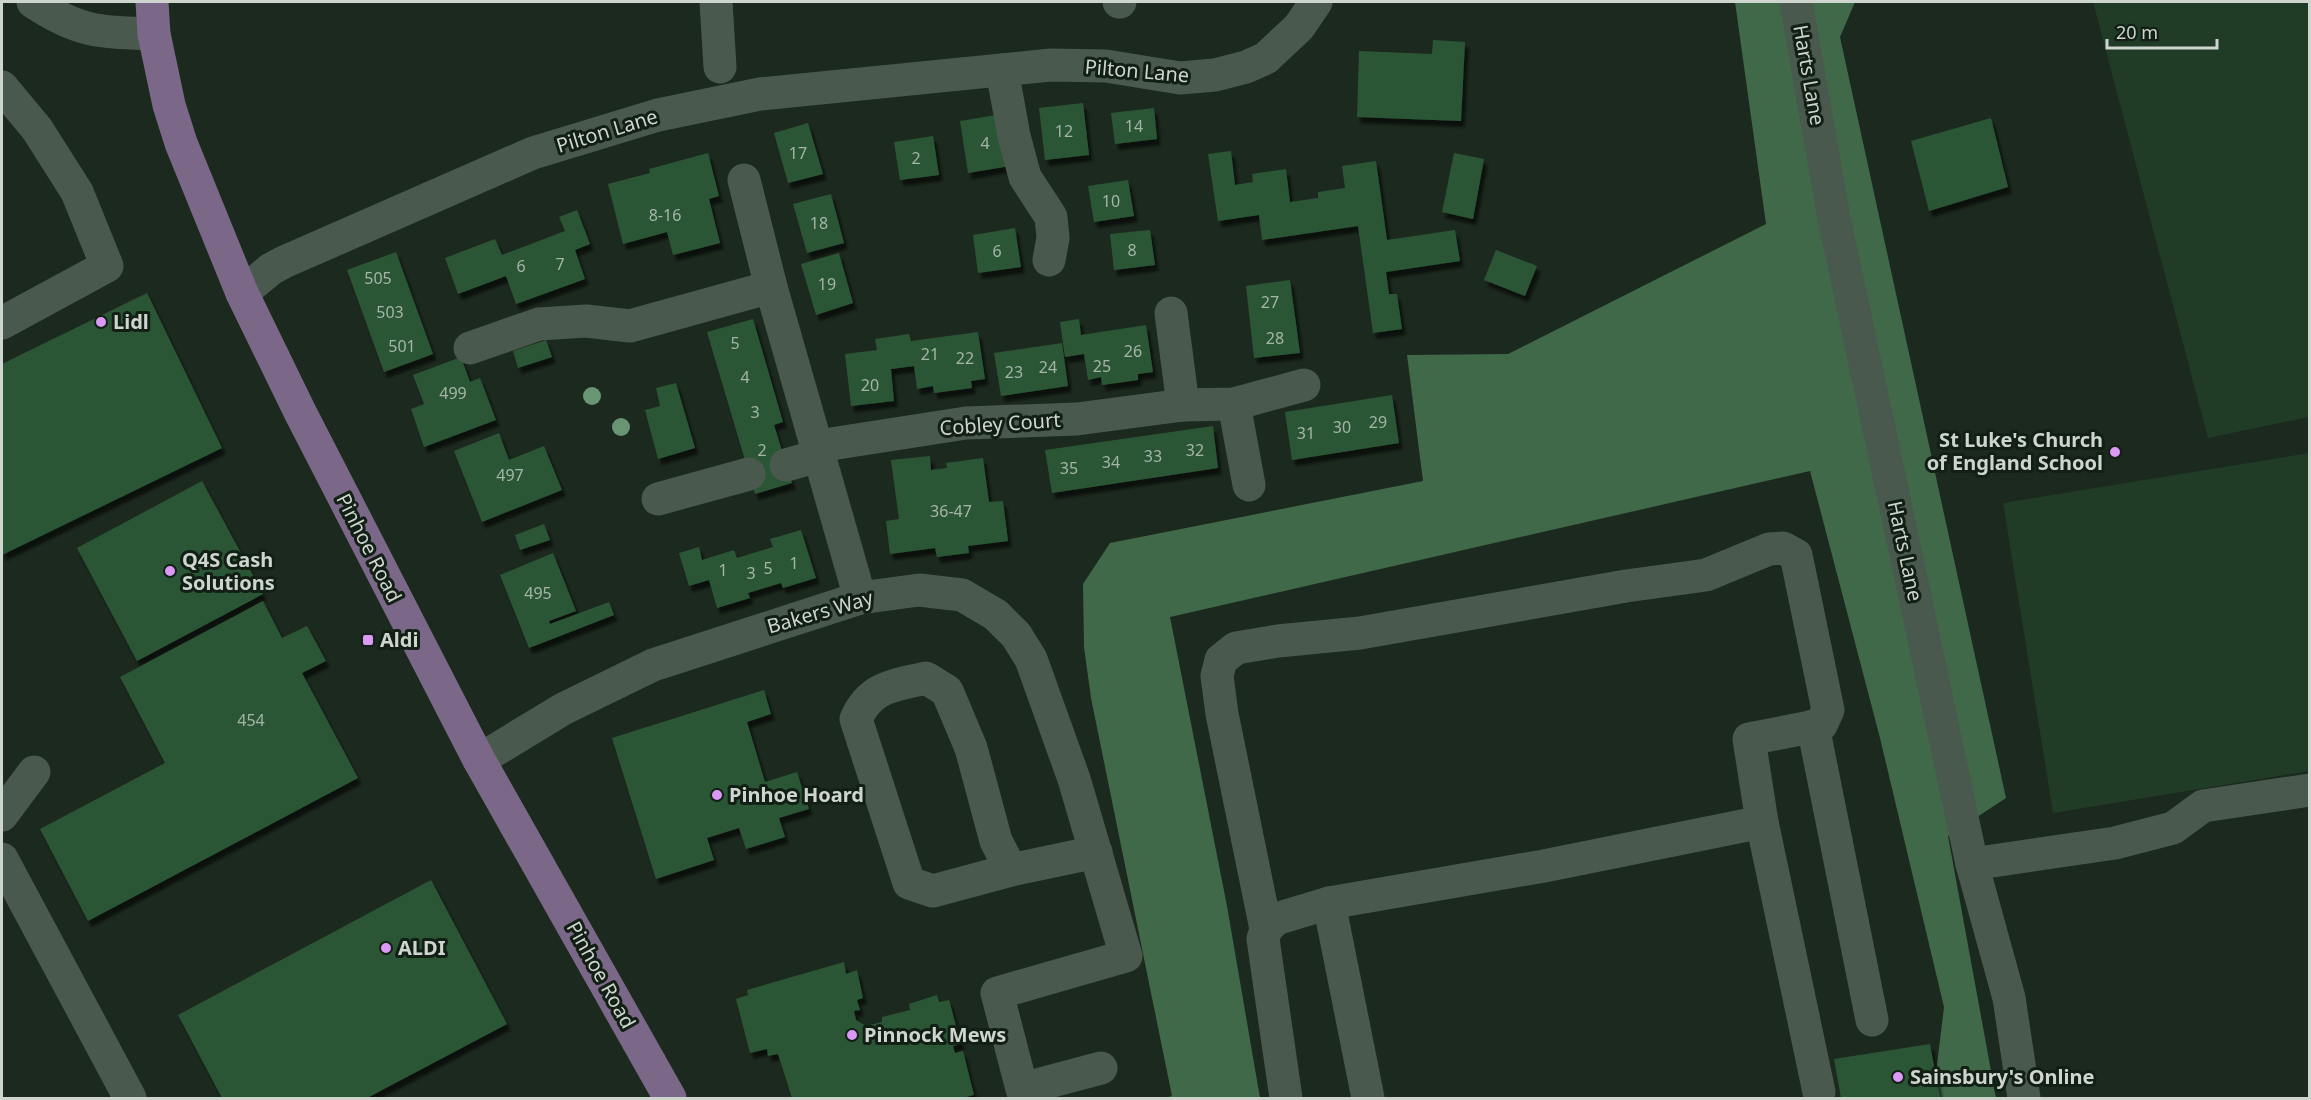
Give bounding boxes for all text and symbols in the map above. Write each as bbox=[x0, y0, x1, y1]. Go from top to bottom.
scale bar bbox=[2107, 12, 2216, 50]
text: 20 m bbox=[2116, 20, 2158, 44]
street label: Harts Lane bbox=[1787, 23, 1832, 127]
street label: Pilton Lane bbox=[1084, 52, 1190, 89]
street label: Pilton Lane bbox=[553, 102, 661, 159]
house number: 14 bbox=[1125, 115, 1143, 137]
house number: 12 bbox=[1055, 120, 1073, 142]
house number: 4 bbox=[980, 132, 990, 154]
house number: 17 bbox=[789, 142, 807, 164]
house number: 2 bbox=[911, 147, 921, 169]
house number: 10 bbox=[1102, 190, 1120, 212]
house number: 8-16 bbox=[649, 204, 681, 226]
house number: 18 bbox=[810, 212, 828, 234]
house number: 8 bbox=[1127, 239, 1137, 261]
house number: 6 bbox=[992, 240, 1002, 262]
house number: 7 bbox=[555, 253, 565, 275]
house number: 6 bbox=[516, 255, 526, 277]
house number: 505 bbox=[364, 267, 392, 289]
house number: 19 bbox=[818, 273, 836, 295]
house number: 27 bbox=[1261, 291, 1279, 313]
house number: 503 bbox=[376, 301, 404, 323]
place label: Lidl bbox=[113, 308, 149, 335]
marker: Lidl bbox=[94, 315, 108, 329]
house number: 28 bbox=[1266, 327, 1284, 349]
house number: 5 bbox=[730, 332, 740, 354]
house number: 501 bbox=[388, 335, 416, 357]
house number: 26 bbox=[1124, 340, 1142, 362]
house number: 21 bbox=[921, 343, 939, 365]
house number: 22 bbox=[956, 347, 974, 369]
house number: 25 bbox=[1093, 355, 1111, 377]
house number: 24 bbox=[1039, 356, 1057, 378]
house number: 23 bbox=[1005, 361, 1023, 383]
house number: 4 bbox=[740, 366, 750, 388]
house number: 20 bbox=[861, 374, 879, 396]
house number: 499 bbox=[439, 382, 467, 404]
house number: 3 bbox=[750, 401, 760, 423]
street label: Cobley Court bbox=[939, 406, 1061, 441]
house number: 29 bbox=[1369, 411, 1387, 433]
house number: 30 bbox=[1333, 416, 1351, 438]
house number: 31 bbox=[1297, 422, 1315, 444]
place label: St Luke's Church of England School bbox=[1927, 426, 2103, 476]
house number: 2 bbox=[757, 439, 767, 461]
house number: 32 bbox=[1186, 439, 1204, 461]
house number: 33 bbox=[1144, 445, 1162, 467]
marker: St Luke's Church of England School bbox=[2108, 445, 2122, 459]
house number: 34 bbox=[1102, 451, 1120, 473]
house number: 35 bbox=[1060, 457, 1078, 479]
house number: 497 bbox=[496, 464, 524, 486]
street label: Pinhoe Road bbox=[330, 489, 408, 607]
street label: Harts Lane bbox=[1882, 498, 1929, 603]
house number: 36-47 bbox=[930, 500, 972, 522]
place label: Q4S Cash Solutions bbox=[182, 546, 275, 596]
house number: 1 bbox=[789, 552, 799, 574]
house number: 5 bbox=[763, 557, 773, 579]
house number: 1 bbox=[718, 559, 728, 581]
house number: 3 bbox=[746, 562, 756, 584]
marker: Q4S Cash Solutions bbox=[163, 564, 177, 578]
house number: 495 bbox=[524, 582, 552, 604]
street label: Bakers Way bbox=[764, 583, 877, 639]
place label: Aldi bbox=[380, 626, 418, 653]
marker: Aldi bbox=[361, 633, 375, 647]
house number: 454 bbox=[237, 709, 265, 731]
place label: Pinhoe Hoard bbox=[729, 781, 864, 808]
marker: Pinhoe Hoard bbox=[710, 788, 724, 802]
street label: Pinhoe Road bbox=[561, 916, 642, 1033]
place label: ALDI bbox=[398, 934, 446, 961]
marker: ALDI bbox=[379, 941, 393, 955]
place label: Pinnock Mews bbox=[864, 1021, 1006, 1048]
marker: Pinnock Mews bbox=[845, 1028, 859, 1042]
place label: Sainsbury's Online bbox=[1910, 1063, 2095, 1090]
marker: Sainsbury's Online bbox=[1891, 1070, 1905, 1084]

